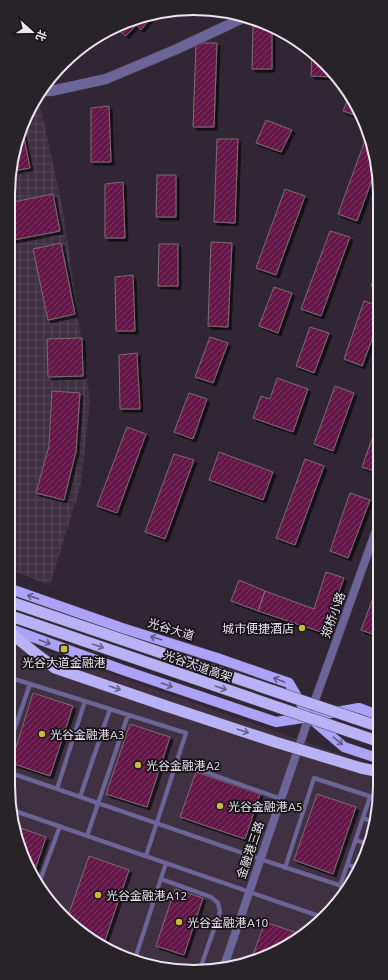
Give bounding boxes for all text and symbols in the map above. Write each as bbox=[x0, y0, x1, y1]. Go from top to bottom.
north arrow bbox=[12, 12, 52, 52]
text: 北 bbox=[34, 28, 49, 43]
street label: 郑桥小路 bbox=[319, 590, 347, 640]
one-way arrow bbox=[26, 593, 39, 600]
street label: 光谷大道 bbox=[146, 616, 196, 642]
place label: 城市便捷酒店 bbox=[222, 622, 294, 635]
marker: 城市便捷酒店 bbox=[297, 623, 307, 633]
one-way arrow bbox=[149, 634, 162, 641]
one-way arrow bbox=[38, 638, 50, 646]
one-way arrow bbox=[92, 642, 104, 650]
marker: 光谷大道金融港 bbox=[59, 644, 69, 654]
street label: 光谷大道高架 bbox=[162, 648, 234, 684]
place label: 光谷大道金融港 bbox=[22, 656, 106, 669]
one-way arrow bbox=[273, 675, 285, 683]
one-way arrow bbox=[161, 682, 174, 689]
one-way arrow bbox=[215, 684, 227, 692]
one-way arrow bbox=[108, 685, 121, 692]
place label: 光谷金融港A3 bbox=[50, 728, 125, 741]
one-way arrow bbox=[236, 728, 249, 735]
marker: 光谷金融港A3 bbox=[37, 729, 47, 739]
one-way arrow bbox=[332, 737, 343, 746]
place label: 光谷金融港A2 bbox=[146, 759, 221, 772]
marker: 光谷金融港A2 bbox=[133, 760, 143, 770]
place label: 光谷金融港A5 bbox=[228, 800, 303, 813]
marker: 光谷金融港A5 bbox=[215, 801, 225, 811]
street label: 金融港三路 bbox=[234, 820, 266, 880]
place label: 光谷金融港A12 bbox=[106, 889, 187, 902]
marker: 光谷金融港A12 bbox=[93, 890, 103, 900]
place label: 光谷金融港A10 bbox=[187, 916, 269, 929]
marker: 光谷金融港A10 bbox=[174, 917, 184, 927]

